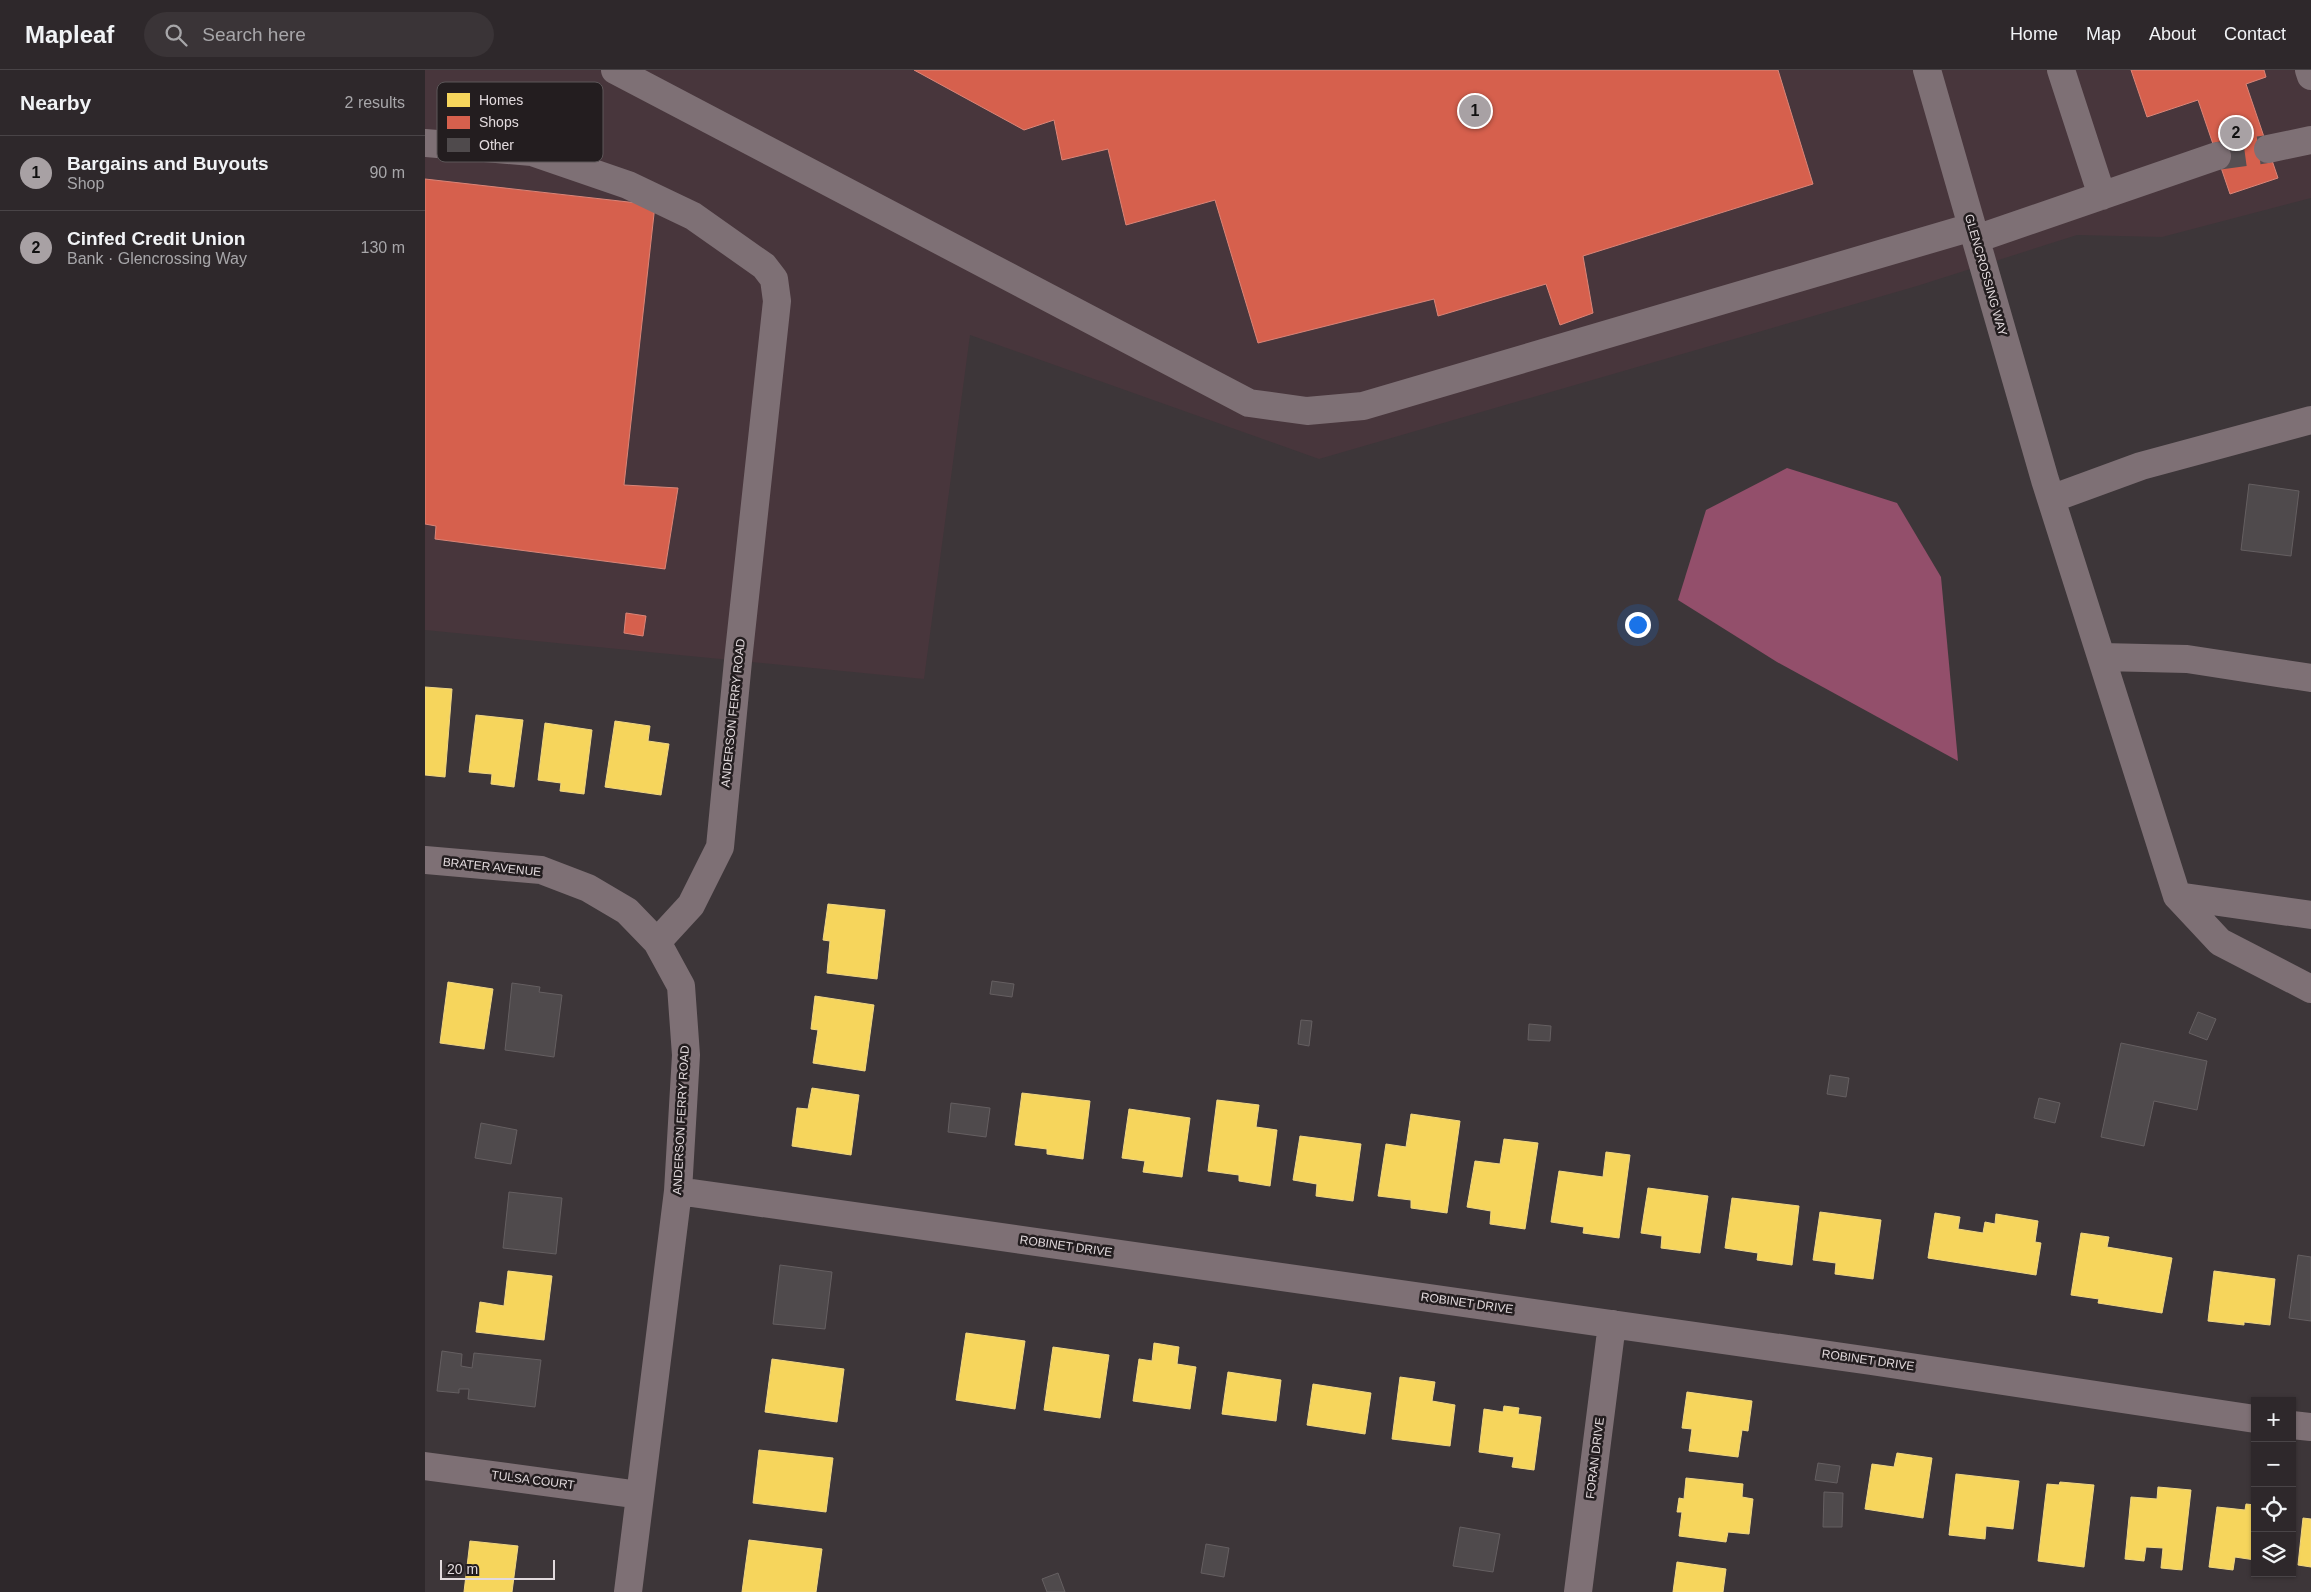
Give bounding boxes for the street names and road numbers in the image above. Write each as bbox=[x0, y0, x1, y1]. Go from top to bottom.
street label: GLENCROSSING WAY bbox=[1962, 212, 2010, 338]
street label: ANDERSON FERRY ROAD bbox=[718, 638, 748, 788]
street label: BRATER AVENUE bbox=[442, 855, 542, 879]
street label: ANDERSON FERRY ROAD bbox=[670, 1045, 692, 1195]
street label: ROBINET DRIVE bbox=[1019, 1233, 1113, 1259]
street label: ROBINET DRIVE bbox=[1420, 1290, 1514, 1316]
street label: ROBINET DRIVE bbox=[1821, 1347, 1915, 1373]
street label: FORAN DRIVE bbox=[1583, 1416, 1607, 1500]
street label: TULSA COURT bbox=[491, 1468, 576, 1492]

